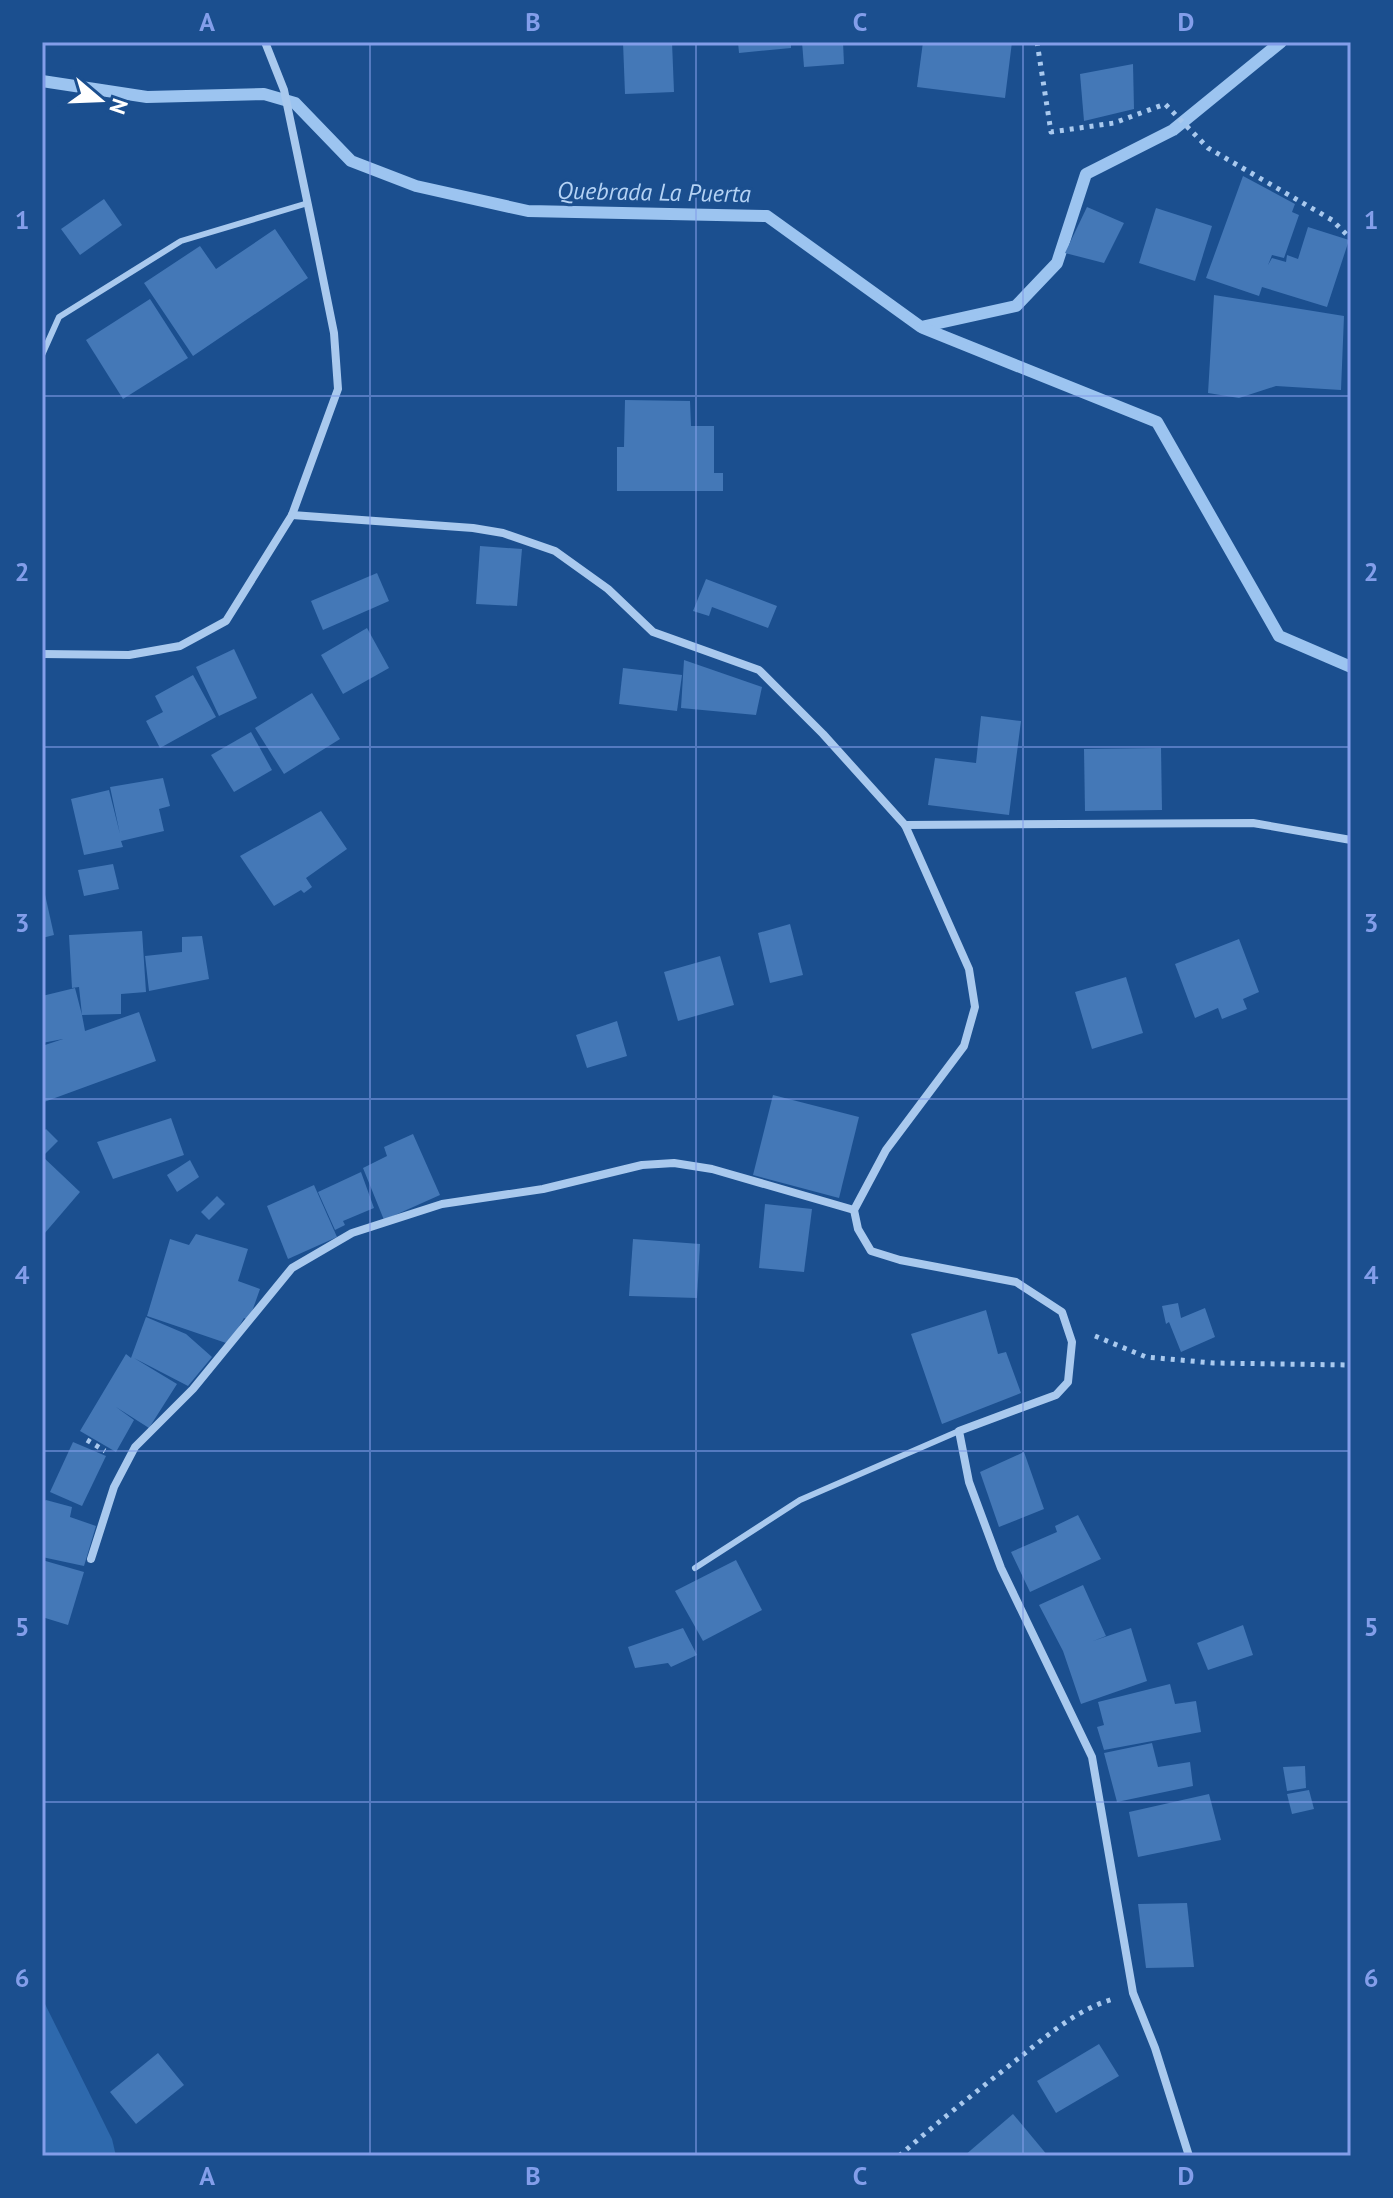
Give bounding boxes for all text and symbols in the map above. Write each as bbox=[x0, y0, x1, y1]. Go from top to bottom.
text: A bbox=[199, 5, 215, 38]
text: B bbox=[525, 5, 541, 38]
text: C bbox=[853, 5, 867, 38]
text: D bbox=[1178, 5, 1194, 38]
north arrow bbox=[60, 60, 140, 140]
text: N bbox=[103, 95, 135, 118]
water label: Quebrada La Puerta bbox=[557, 175, 751, 209]
text: 1 bbox=[15, 203, 29, 236]
text: 1 bbox=[1364, 203, 1378, 236]
text: 2 bbox=[15, 555, 29, 588]
text: 2 bbox=[1364, 555, 1378, 588]
text: 3 bbox=[15, 906, 29, 939]
text: 3 bbox=[1364, 906, 1378, 939]
text: 4 bbox=[15, 1258, 30, 1291]
text: 4 bbox=[1364, 1258, 1379, 1291]
text: 5 bbox=[15, 1610, 29, 1643]
text: 5 bbox=[1364, 1610, 1378, 1643]
text: 6 bbox=[15, 1961, 29, 1994]
text: 6 bbox=[1364, 1961, 1378, 1994]
text: A bbox=[199, 2159, 215, 2192]
text: B bbox=[525, 2159, 541, 2192]
text: C bbox=[853, 2159, 867, 2192]
text: D bbox=[1178, 2159, 1194, 2192]

